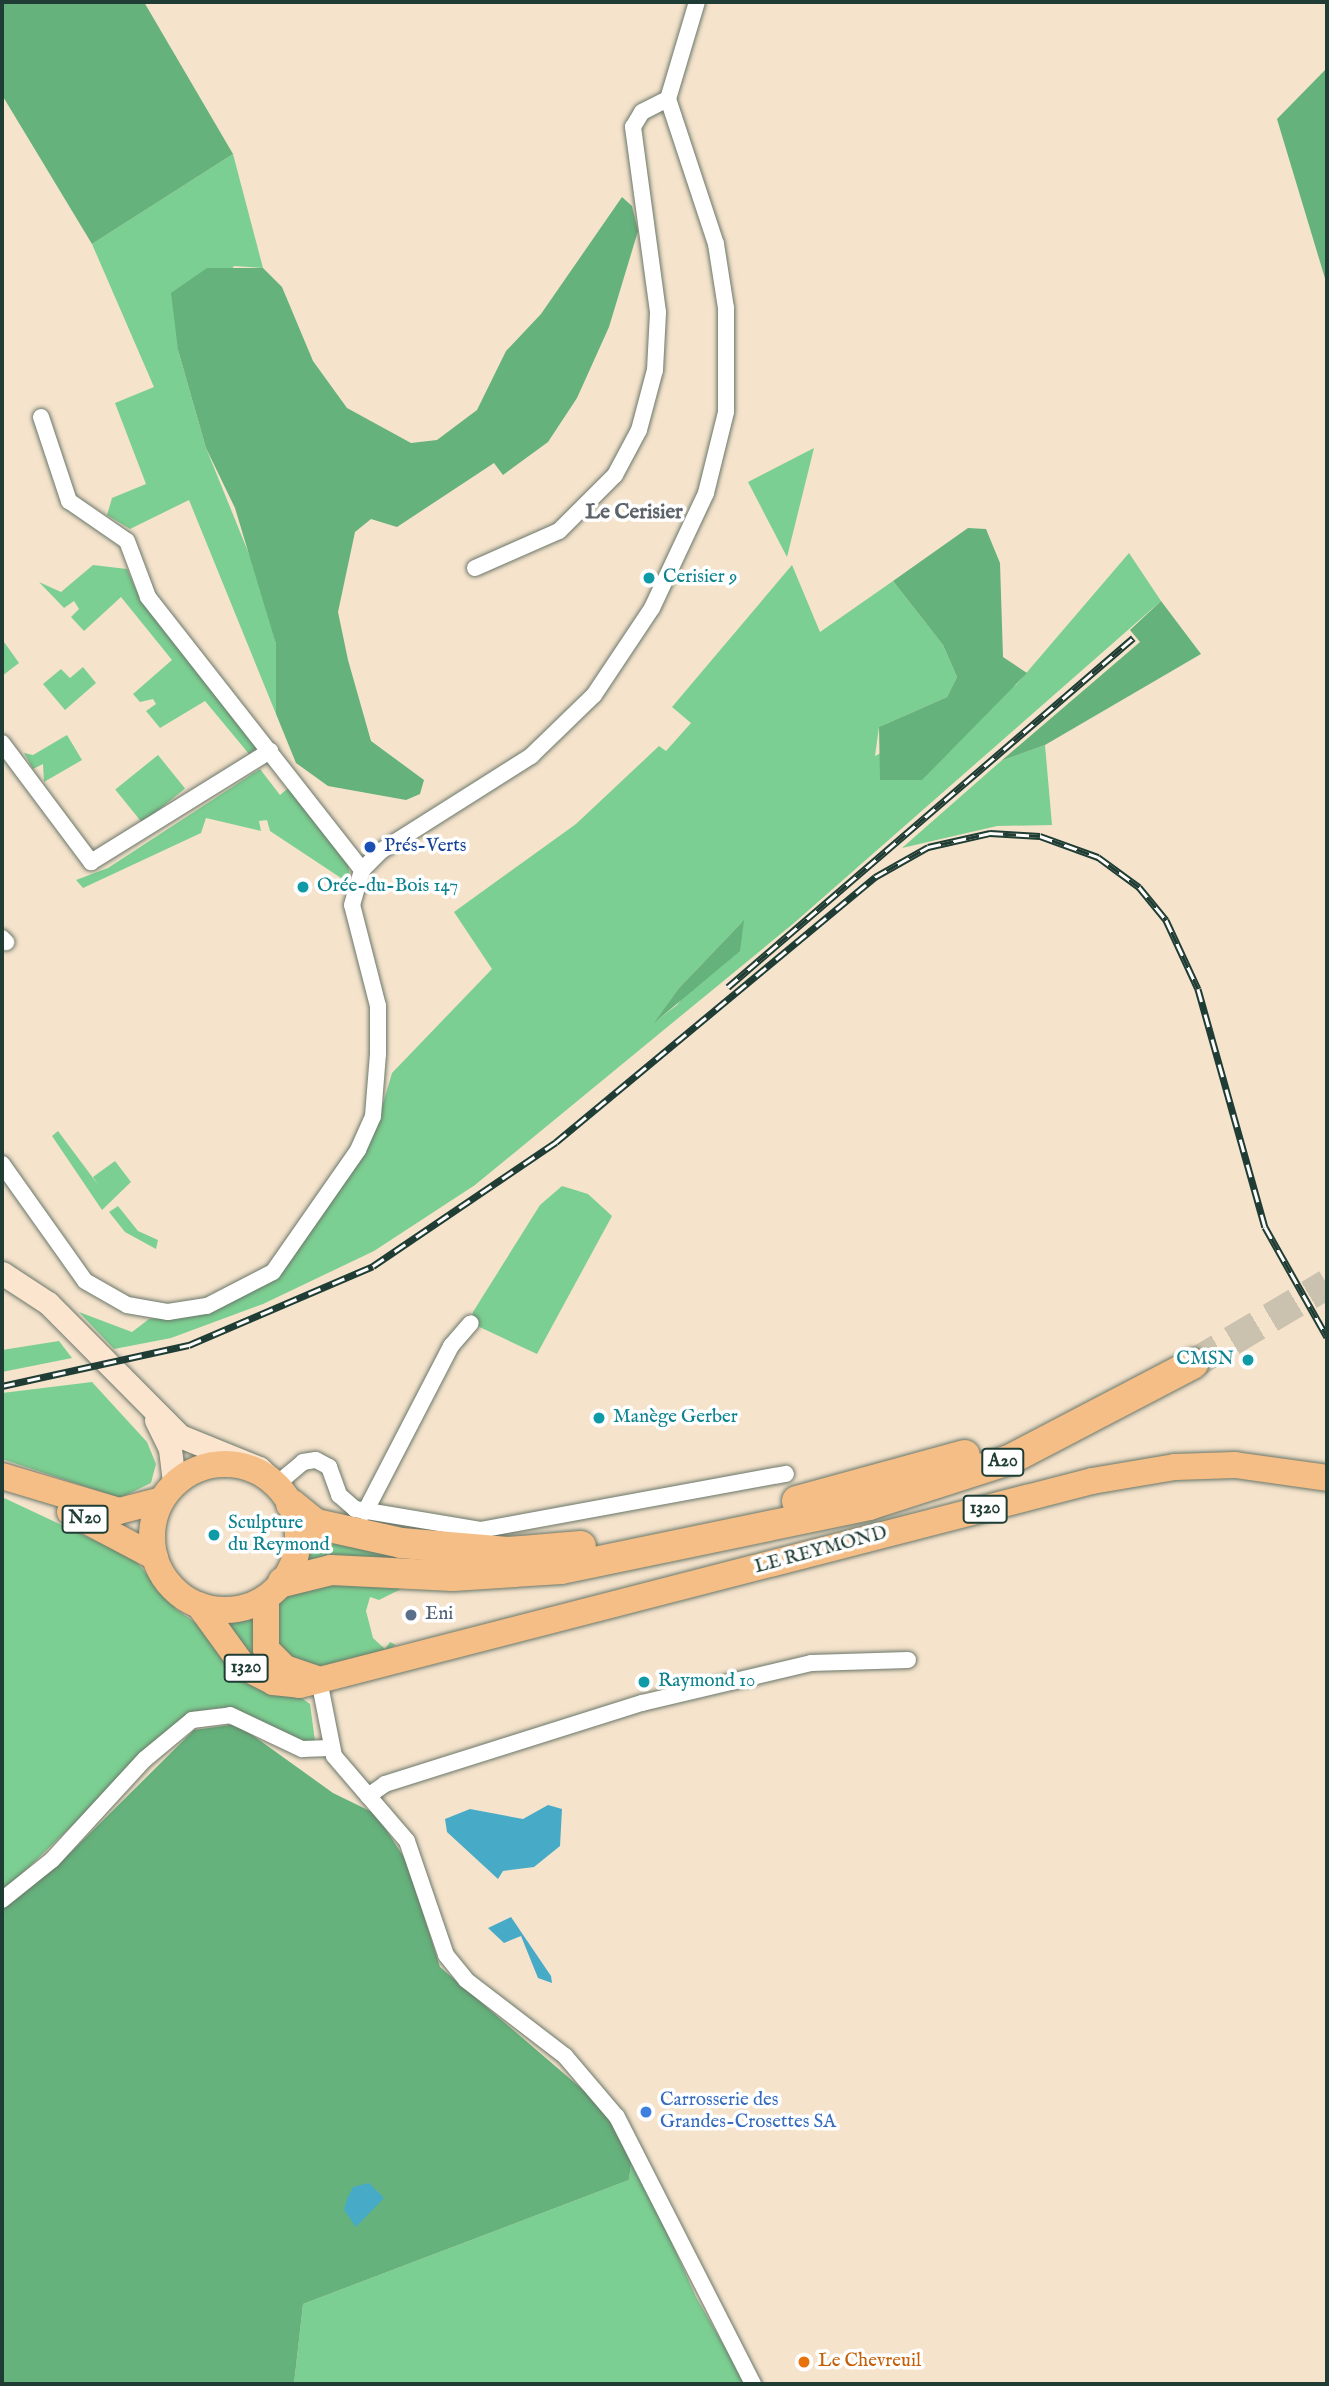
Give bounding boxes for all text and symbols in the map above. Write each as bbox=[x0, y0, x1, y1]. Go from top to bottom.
district label: Le Cerisier bbox=[585, 500, 683, 526]
place label: Cerisier 9 bbox=[663, 567, 737, 589]
marker: Cerisier 9 bbox=[641, 570, 657, 586]
place label: Prés-Verts bbox=[384, 836, 467, 858]
marker: Prés-Verts bbox=[362, 839, 378, 855]
place label: Orée-du-Bois 147 bbox=[317, 876, 458, 898]
marker: Orée-du-Bois 147 bbox=[295, 879, 311, 895]
place label: CMSN bbox=[1176, 1349, 1234, 1371]
marker: CMSN bbox=[1240, 1352, 1256, 1368]
place label: Manège Gerber bbox=[613, 1407, 738, 1429]
marker: Manège Gerber bbox=[591, 1410, 607, 1426]
road number: A20 bbox=[980, 1448, 1026, 1476]
road number: 1320 bbox=[962, 1494, 1008, 1524]
road number: N20 bbox=[60, 1504, 110, 1534]
place label: Sculpture du Reymond bbox=[228, 1513, 330, 1557]
street label: LE REYMOND bbox=[752, 1522, 890, 1580]
marker: Sculpture du Reymond bbox=[206, 1527, 222, 1543]
place label: Eni bbox=[425, 1604, 453, 1626]
marker: Eni bbox=[403, 1607, 419, 1623]
road number: 1320 bbox=[223, 1653, 269, 1682]
place label: Raymond 10 bbox=[658, 1671, 755, 1693]
marker: Raymond 10 bbox=[636, 1674, 652, 1690]
place label: Carrosserie des Grandes-Crosettes SA bbox=[660, 2090, 836, 2134]
marker: Carrosserie des Grandes-Crosettes SA bbox=[638, 2104, 654, 2120]
place label: Le Chevreuil bbox=[818, 2351, 921, 2373]
marker: Le Chevreuil bbox=[796, 2354, 812, 2370]

